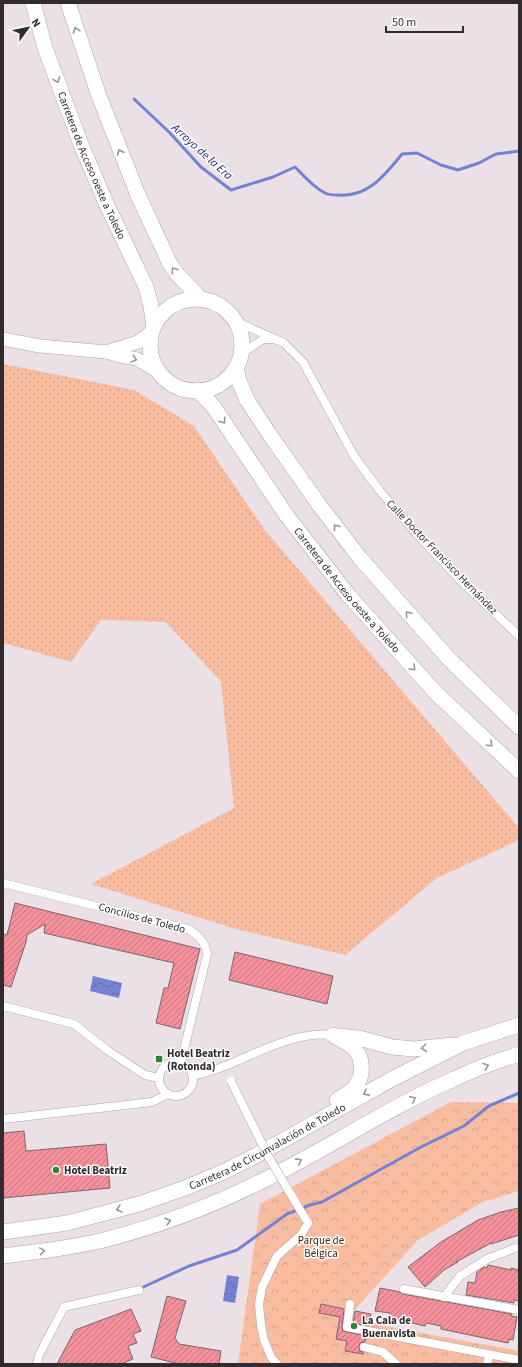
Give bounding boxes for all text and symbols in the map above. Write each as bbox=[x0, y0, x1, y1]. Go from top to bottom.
north arrow bbox=[8, 8, 48, 48]
scale bar bbox=[386, 8, 463, 34]
text: 50 m bbox=[392, 14, 416, 31]
text: N bbox=[28, 16, 44, 30]
one-way arrow bbox=[72, 26, 81, 33]
one-way arrow bbox=[53, 77, 61, 84]
street label: Carretera de Acceso oeste a Toledo bbox=[54, 89, 130, 242]
water label: Arroyo de la Era bbox=[167, 119, 237, 184]
one-way arrow bbox=[117, 148, 125, 155]
one-way arrow bbox=[172, 267, 179, 274]
one-way arrow bbox=[131, 354, 138, 363]
one-way arrow bbox=[218, 417, 225, 424]
street label: Calle Doctor Francisco Hernández bbox=[383, 496, 501, 618]
street label: Carretera de Acceso oeste a Toledo bbox=[291, 524, 404, 656]
one-way arrow bbox=[334, 524, 341, 531]
one-way arrow bbox=[406, 611, 413, 618]
one-way arrow bbox=[408, 663, 415, 670]
one-way arrow bbox=[486, 739, 493, 746]
street label: Concilios de Toledo bbox=[97, 899, 187, 937]
one-way arrow bbox=[421, 1043, 427, 1052]
place label: Hotel Beatriz (Rotonda) bbox=[167, 1046, 230, 1074]
marker: Hotel Beatriz (Rotonda) bbox=[154, 1054, 164, 1064]
one-way arrow bbox=[482, 1062, 489, 1071]
one-way arrow bbox=[363, 1089, 370, 1096]
one-way arrow bbox=[409, 1096, 416, 1104]
street label: Carretera de Circunvalación de Toledo bbox=[187, 1099, 348, 1193]
one-way arrow bbox=[295, 1159, 302, 1166]
place label: Hotel Beatriz bbox=[64, 1163, 127, 1178]
marker: Hotel Beatriz bbox=[51, 1165, 61, 1175]
one-way arrow bbox=[116, 1205, 123, 1213]
one-way arrow bbox=[164, 1217, 171, 1226]
park label: Parque de Bélgica bbox=[298, 1233, 345, 1261]
one-way arrow bbox=[39, 1247, 45, 1256]
place label: La Cala de Buenavista bbox=[362, 1313, 416, 1341]
marker: La Cala de Buenavista bbox=[349, 1321, 359, 1331]

